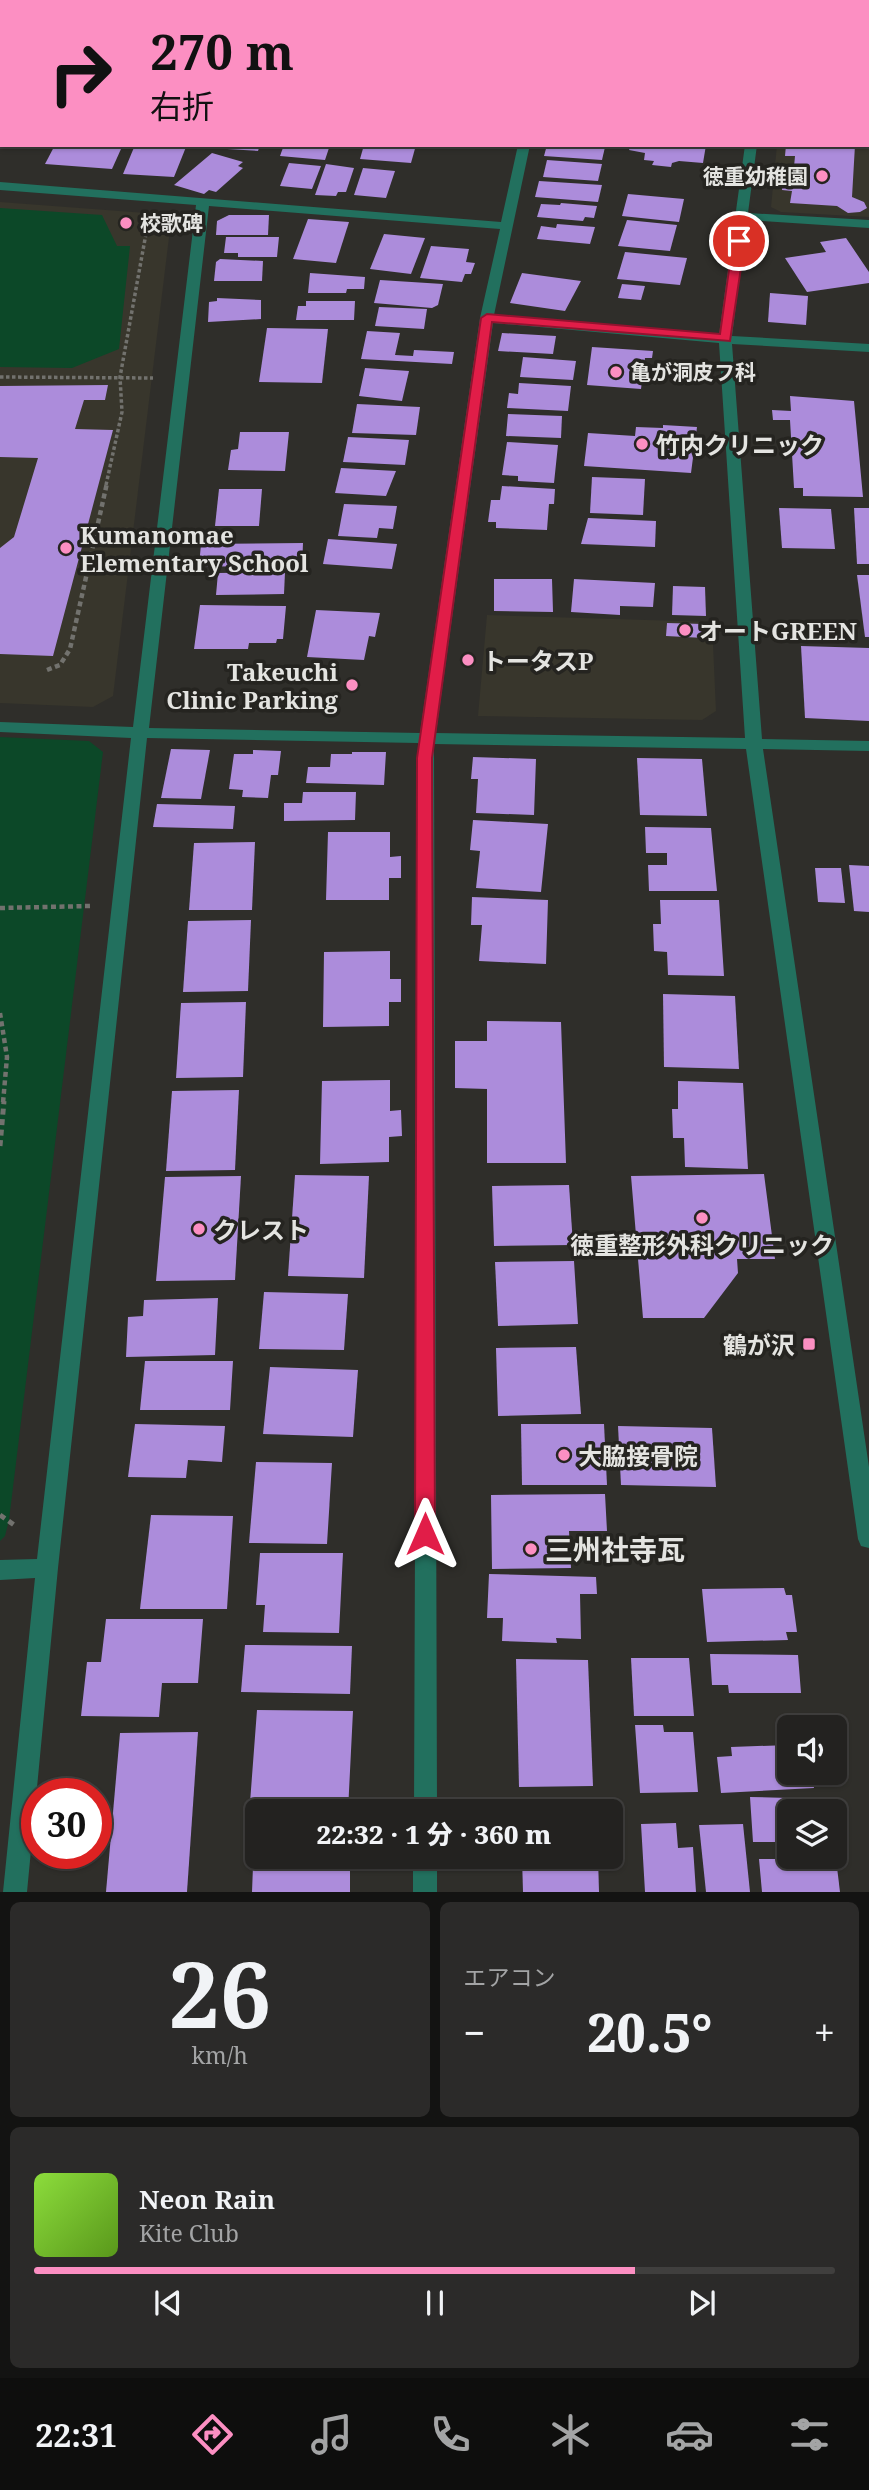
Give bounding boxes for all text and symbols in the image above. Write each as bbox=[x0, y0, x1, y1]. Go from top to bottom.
text: 270 m bbox=[150, 18, 294, 84]
icon: right bbox=[35, 28, 126, 119]
text: 右折 bbox=[150, 84, 214, 127]
place label: 徳重幼稚園 bbox=[703, 162, 808, 190]
marker: 徳重幼稚園 bbox=[814, 168, 830, 184]
place label: 校歌碑 bbox=[140, 209, 203, 237]
pin bbox=[709, 211, 769, 271]
marker: 校歌碑 bbox=[118, 215, 134, 231]
icon: arrive bbox=[720, 222, 758, 260]
place label: 亀が洞皮フ科 bbox=[630, 358, 756, 386]
marker: 亀が洞皮フ科 bbox=[608, 364, 624, 380]
place label: 竹内クリニック bbox=[656, 428, 824, 461]
marker: 竹内クリニック bbox=[634, 436, 650, 452]
place label: Kumanomae Elementary School bbox=[80, 518, 309, 579]
marker: Kumanomae Elementary School bbox=[58, 540, 74, 556]
place label: オートGREEN bbox=[699, 614, 857, 647]
marker: オートGREEN bbox=[677, 622, 693, 638]
place label: トータスP bbox=[482, 644, 593, 677]
marker: トータスP bbox=[460, 652, 476, 668]
place label: Takeuchi Clinic Parking bbox=[166, 655, 339, 716]
marker: Takeuchi Clinic Parking bbox=[344, 677, 360, 693]
marker: 徳重整形外科クリニック bbox=[694, 1210, 710, 1226]
place label: クレスト bbox=[213, 1213, 309, 1246]
marker: クレスト bbox=[191, 1221, 207, 1237]
place label: 徳重整形外科クリニック bbox=[570, 1228, 834, 1261]
place label: 鶴が沢 bbox=[723, 1328, 795, 1361]
marker: 鶴が沢 bbox=[801, 1336, 817, 1352]
place label: 大脇接骨院 bbox=[578, 1439, 698, 1472]
marker: 大脇接骨院 bbox=[556, 1447, 572, 1463]
position arrow bbox=[388, 1497, 462, 1571]
place label: 三州社寺瓦 bbox=[545, 1530, 685, 1568]
marker: 三州社寺瓦 bbox=[523, 1541, 539, 1557]
map controls bbox=[777, 1715, 847, 1869]
button: sound bbox=[777, 1715, 847, 1785]
speed limit sign: 30 bbox=[21, 1778, 112, 1869]
button: layers bbox=[777, 1799, 847, 1869]
text: 22:32 · 1 分 · 360 m bbox=[317, 1816, 551, 1852]
text: 26 bbox=[168, 1931, 271, 2055]
text: エアコン bbox=[464, 1961, 556, 1993]
text: 20.5° bbox=[587, 1996, 712, 2067]
text: − bbox=[464, 2006, 486, 2058]
text: + bbox=[814, 2006, 835, 2058]
text: km/h bbox=[192, 2039, 248, 2071]
text: Neon Rain bbox=[139, 2181, 275, 2217]
text: Kite Club bbox=[139, 2217, 239, 2249]
icon: previous bbox=[149, 2284, 187, 2322]
icon: pause bbox=[416, 2284, 454, 2322]
icon: next bbox=[683, 2284, 721, 2322]
icon: directions bbox=[188, 2410, 237, 2459]
icon: music bbox=[307, 2410, 356, 2459]
icon: phone bbox=[426, 2410, 475, 2459]
icon: climate bbox=[546, 2410, 595, 2459]
icon: car bbox=[665, 2410, 714, 2459]
icon: filters bbox=[785, 2410, 834, 2459]
text: 22:31 bbox=[35, 2413, 117, 2456]

